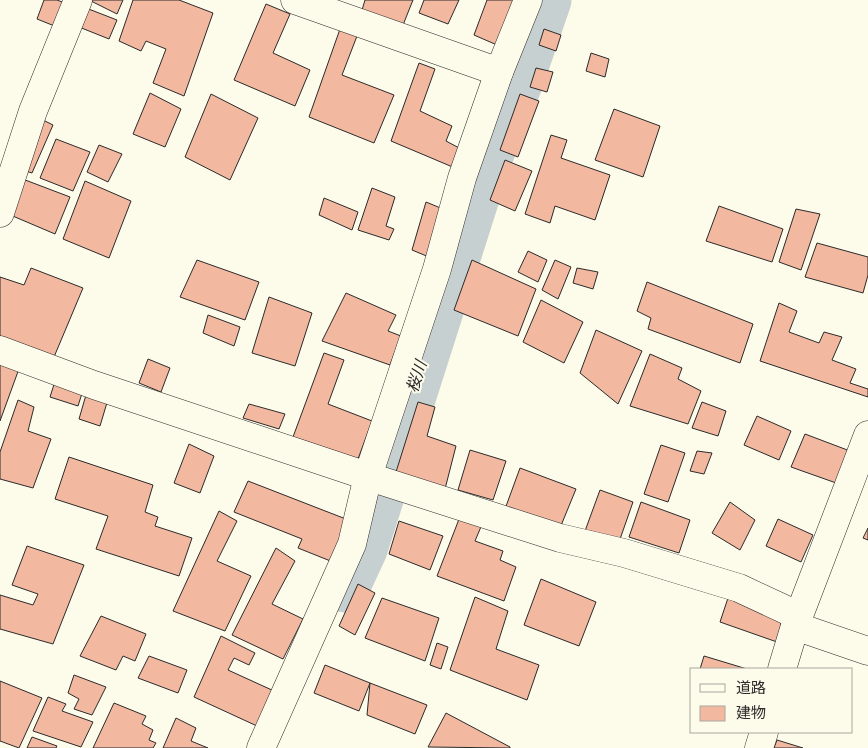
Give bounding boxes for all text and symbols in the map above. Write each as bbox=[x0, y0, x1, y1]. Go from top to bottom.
water label: 桜川 bbox=[404, 357, 433, 395]
legend bbox=[690, 668, 853, 733]
text: 道路 bbox=[736, 680, 766, 699]
text: 建物 bbox=[736, 705, 766, 724]

